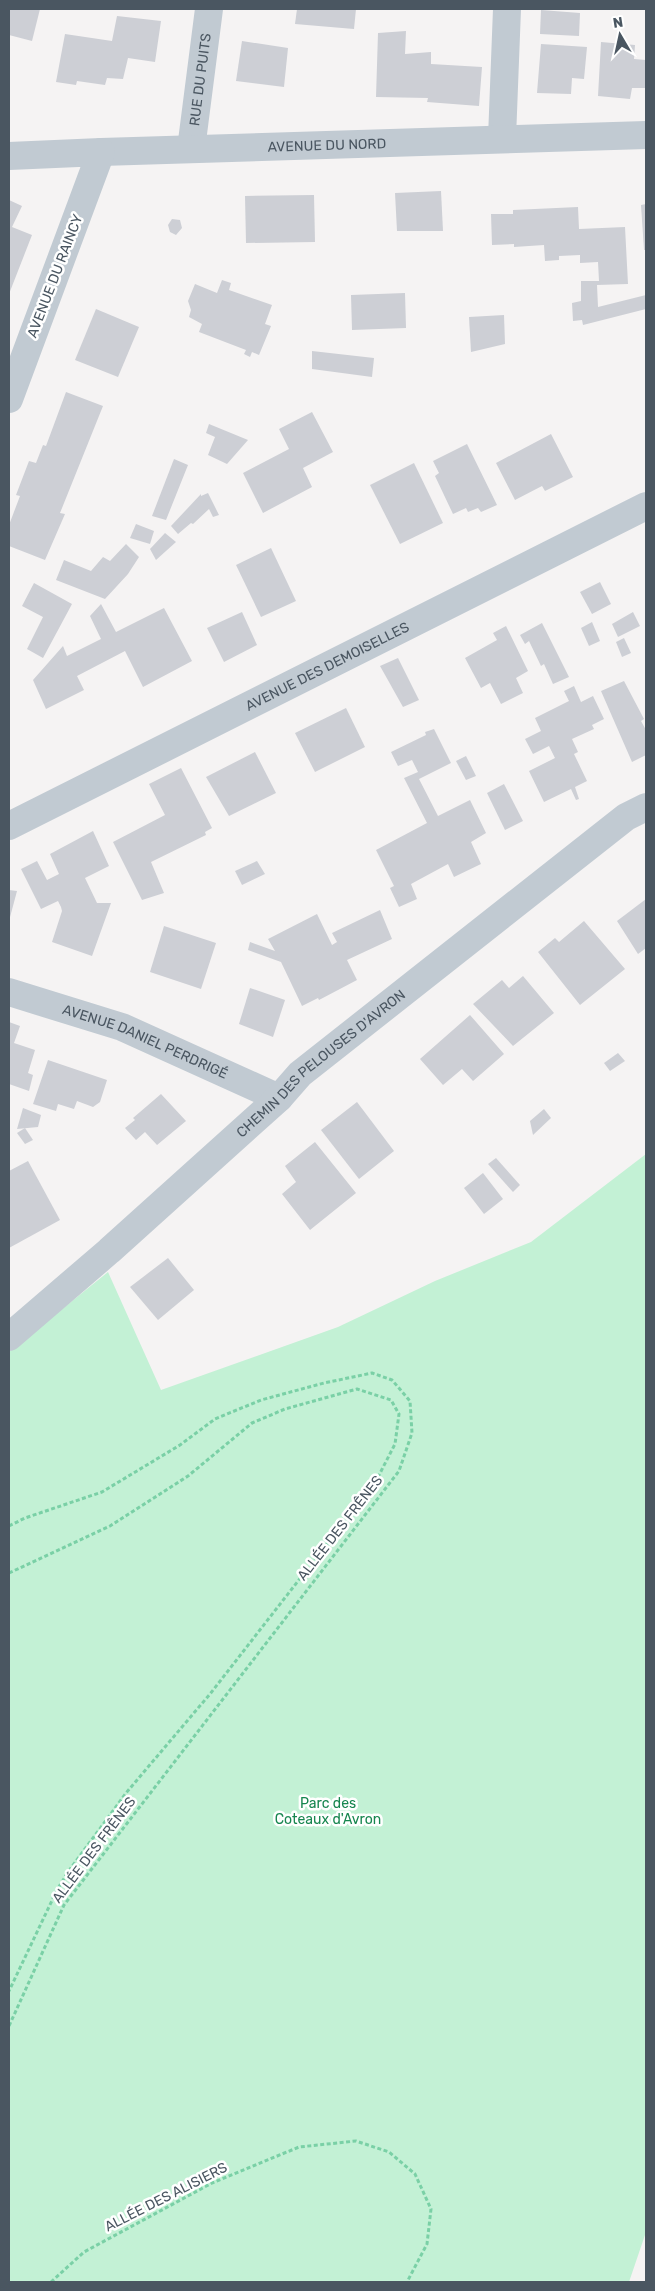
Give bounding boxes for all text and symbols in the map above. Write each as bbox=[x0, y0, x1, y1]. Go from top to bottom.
north arrow bbox=[595, 10, 645, 60]
text: N bbox=[612, 13, 624, 32]
street label: RUE DU PUITS bbox=[186, 32, 214, 127]
street label: AVENUE DU NORD bbox=[267, 135, 387, 155]
street label: AVENUE DU RAINCY bbox=[24, 212, 86, 340]
street label: AVENUE DES DEMOISELLES bbox=[242, 618, 412, 714]
street label: CHEMIN DES PELOUSES D'AVRON bbox=[233, 986, 409, 1141]
street label: AVENUE DANIEL PERDRIGÉ bbox=[60, 1001, 231, 1082]
street label: ALLÉE DES FRÊNES bbox=[293, 1471, 386, 1584]
street label: ALLÉE DES FRÊNES bbox=[48, 1793, 140, 1906]
park label: Parc des Coteaux d'Avron bbox=[275, 1795, 381, 1828]
street label: ALLÉE DES ALISIERS bbox=[101, 2158, 230, 2235]

